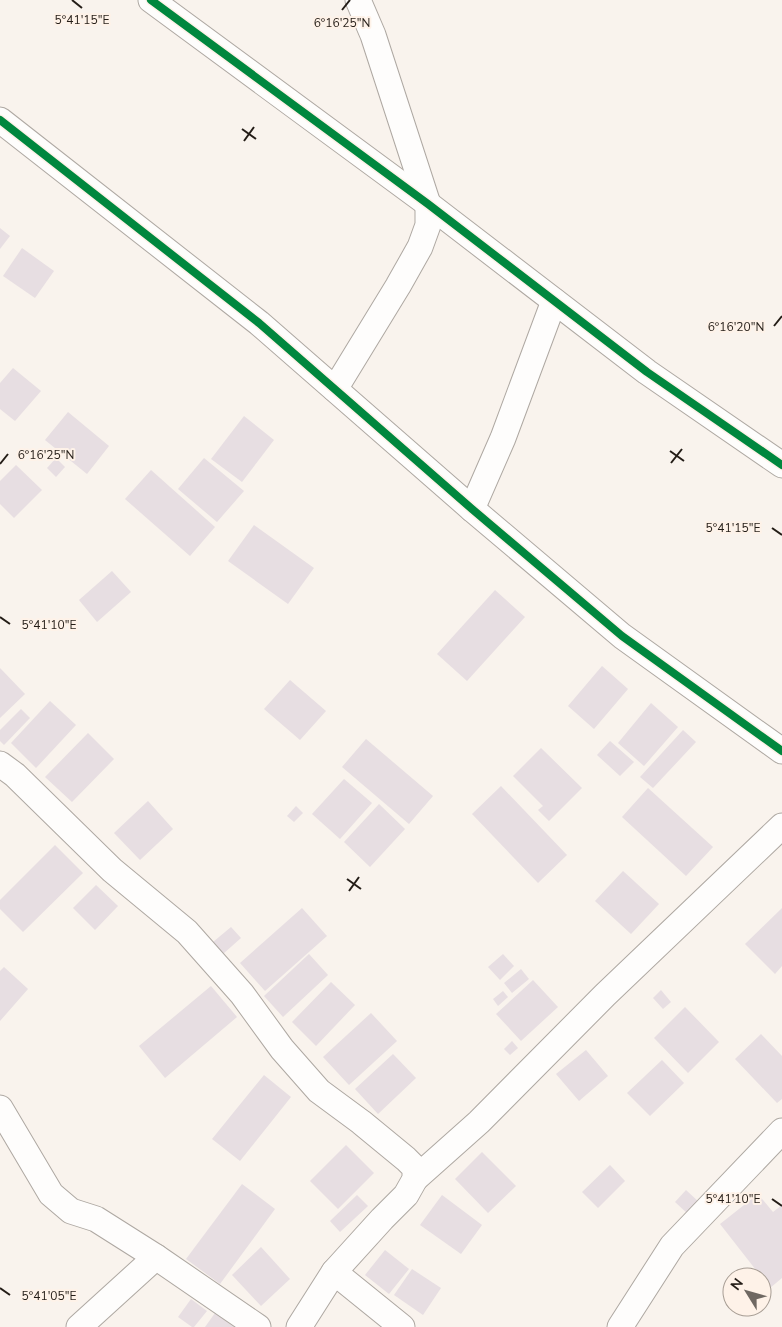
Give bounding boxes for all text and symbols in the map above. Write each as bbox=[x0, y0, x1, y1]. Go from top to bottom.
text: 5°41'15"E bbox=[55, 12, 109, 28]
text: 6°16'25"N bbox=[314, 15, 370, 31]
text: 6°16'20"N bbox=[708, 319, 764, 335]
text: 6°16'25"N bbox=[18, 447, 74, 463]
text: 5°41'15"E bbox=[706, 520, 760, 536]
text: 5°41'10"E bbox=[22, 617, 76, 633]
text: 5°41'10"E bbox=[706, 1191, 760, 1207]
north arrow bbox=[722, 1267, 772, 1317]
text: N bbox=[726, 1275, 748, 1294]
text: 5°41'05"E bbox=[22, 1288, 76, 1304]

